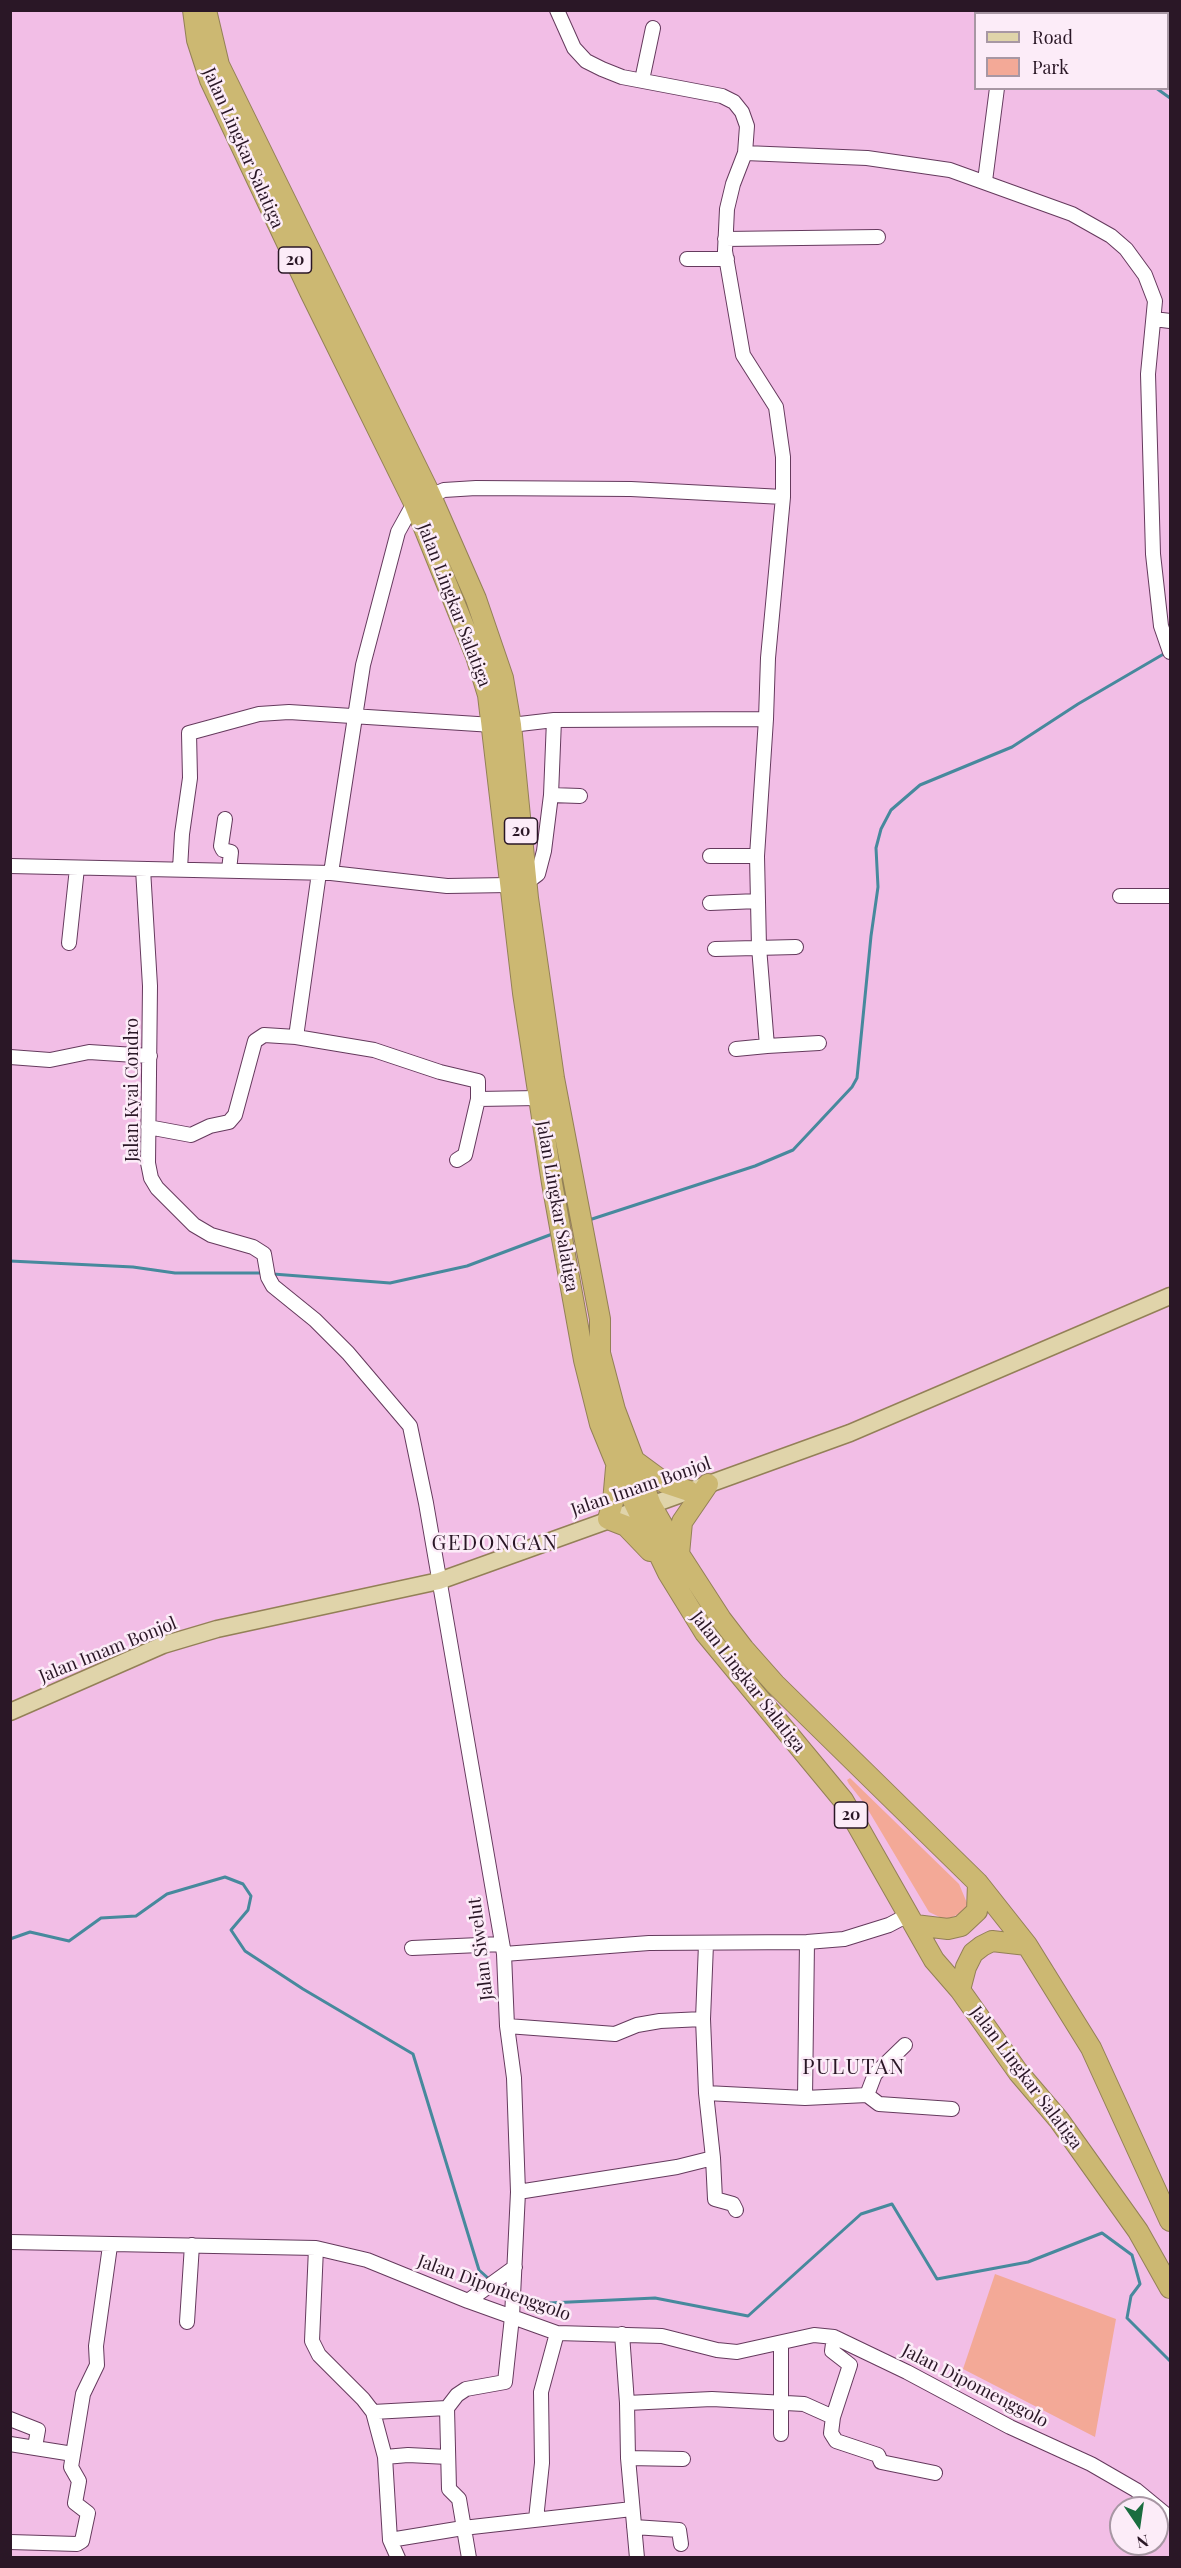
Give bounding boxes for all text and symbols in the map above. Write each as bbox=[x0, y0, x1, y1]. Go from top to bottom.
legend bbox=[974, 12, 1169, 90]
text: Road bbox=[1032, 25, 1073, 49]
text: Park bbox=[1032, 55, 1069, 79]
street label: Jalan Lingkar Salatiga bbox=[198, 64, 288, 232]
road number: 20 bbox=[278, 247, 312, 273]
street label: Jalan Lingkar Salatiga bbox=[413, 520, 495, 690]
road number: 20 bbox=[504, 818, 538, 844]
street label: Jalan Kyai Condro bbox=[121, 1018, 143, 1162]
street label: Jalan Lingkar Salatiga bbox=[531, 1119, 583, 1293]
street label: Jalan Imam Bonjol bbox=[568, 1453, 714, 1521]
district label: GEDONGAN bbox=[431, 1530, 559, 1556]
street label: Jalan Lingkar Salatiga bbox=[686, 1607, 810, 1757]
street label: Jalan Imam Bonjol bbox=[36, 1612, 180, 1688]
road number: 20 bbox=[834, 1802, 868, 1828]
street label: Jalan Siwelut bbox=[464, 1896, 498, 2002]
street label: Jalan Lingkar Salatiga bbox=[965, 2002, 1087, 2154]
district label: PULUTAN bbox=[802, 2054, 906, 2080]
street label: Jalan Dipomenggolo bbox=[414, 2250, 574, 2326]
street label: Jalan Dipomenggolo bbox=[898, 2340, 1052, 2432]
north arrow bbox=[1109, 2496, 1169, 2556]
text: N bbox=[1135, 2531, 1151, 2554]

